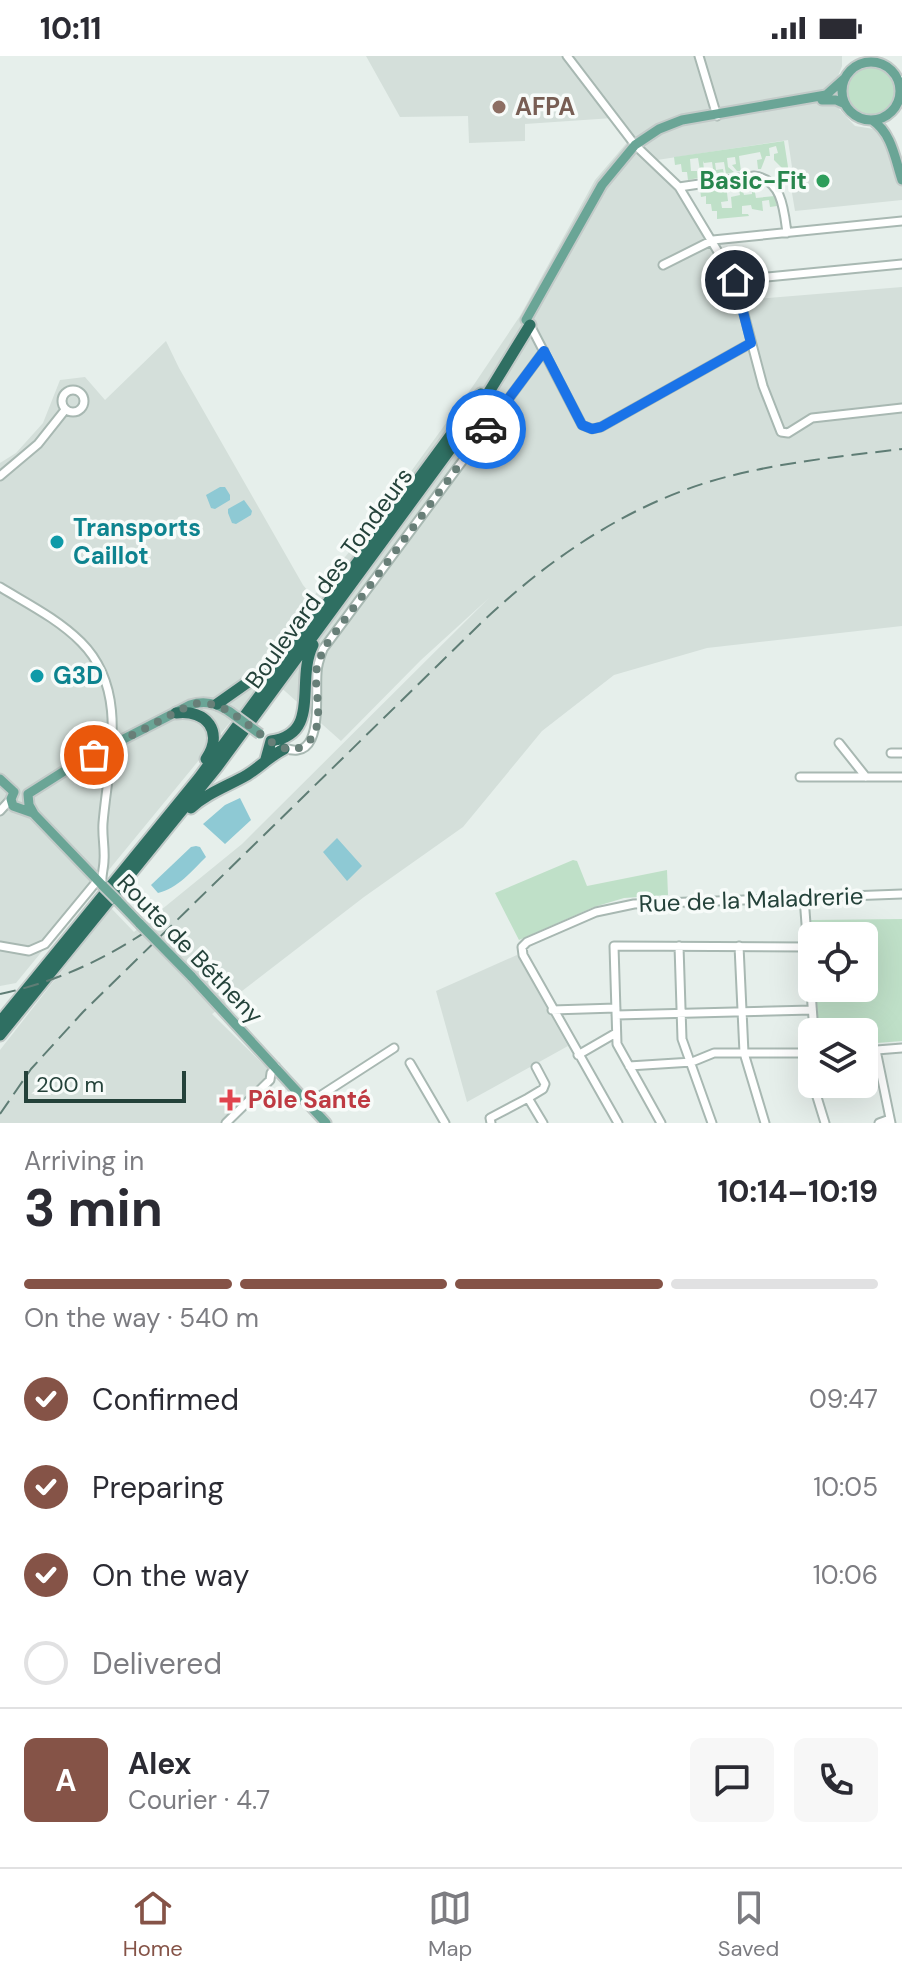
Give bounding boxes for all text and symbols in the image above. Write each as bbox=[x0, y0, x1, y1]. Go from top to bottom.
text: 10:11 bbox=[40, 9, 102, 48]
place label: AFPA bbox=[515, 91, 575, 122]
marker: AFPA bbox=[490, 98, 508, 116]
place label: Basic-Fit bbox=[700, 165, 807, 196]
marker: Basic-Fit bbox=[814, 172, 832, 190]
pin bbox=[701, 246, 769, 314]
icon: home bbox=[713, 258, 757, 302]
courier bbox=[446, 389, 526, 469]
icon: car bbox=[464, 407, 508, 451]
street label: Boulevard des Tondeurs bbox=[238, 461, 419, 694]
place label: Transports Caillot bbox=[73, 512, 201, 571]
marker: Transports Caillot bbox=[48, 533, 66, 551]
place label: G3D bbox=[53, 660, 103, 691]
marker: G3D bbox=[28, 667, 46, 685]
pin bbox=[60, 721, 128, 789]
icon: bag bbox=[72, 733, 116, 777]
street label: Route de Bétheny bbox=[111, 867, 270, 1030]
street label: Rue de la Maladrerie bbox=[638, 880, 864, 919]
map controls bbox=[798, 922, 878, 1098]
button: locate bbox=[798, 922, 878, 1002]
button: layers bbox=[798, 1018, 878, 1098]
scale bar bbox=[24, 1067, 186, 1103]
text: 200 m bbox=[36, 1070, 104, 1099]
place label: Pôle Santé bbox=[248, 1084, 371, 1115]
marker: Pôle Santé bbox=[219, 1089, 241, 1111]
text: Arriving in bbox=[24, 1144, 144, 1178]
text: 10:14–10:19 bbox=[717, 1172, 878, 1211]
text: 3 min bbox=[24, 1174, 163, 1242]
text: On the way · 540 m bbox=[24, 1301, 259, 1335]
icon: check bbox=[24, 1377, 68, 1421]
text: Confirmed bbox=[92, 1380, 239, 1419]
text: 09:47 bbox=[809, 1382, 878, 1416]
icon: check bbox=[24, 1465, 68, 1509]
text: Preparing bbox=[92, 1468, 224, 1507]
text: 10:05 bbox=[813, 1470, 878, 1504]
icon: check bbox=[24, 1553, 68, 1597]
text: On the way bbox=[92, 1556, 249, 1595]
text: 10:06 bbox=[813, 1558, 878, 1592]
text: Delivered bbox=[92, 1644, 222, 1683]
button: chat bbox=[690, 1738, 774, 1822]
button: phone bbox=[794, 1738, 878, 1822]
text: Alex bbox=[128, 1744, 191, 1783]
text: A bbox=[55, 1761, 77, 1800]
text: Courier · 4.7 bbox=[128, 1783, 270, 1817]
tab: Home bbox=[123, 1886, 183, 1963]
tab: Map bbox=[428, 1886, 472, 1963]
tab: Saved bbox=[718, 1886, 779, 1963]

